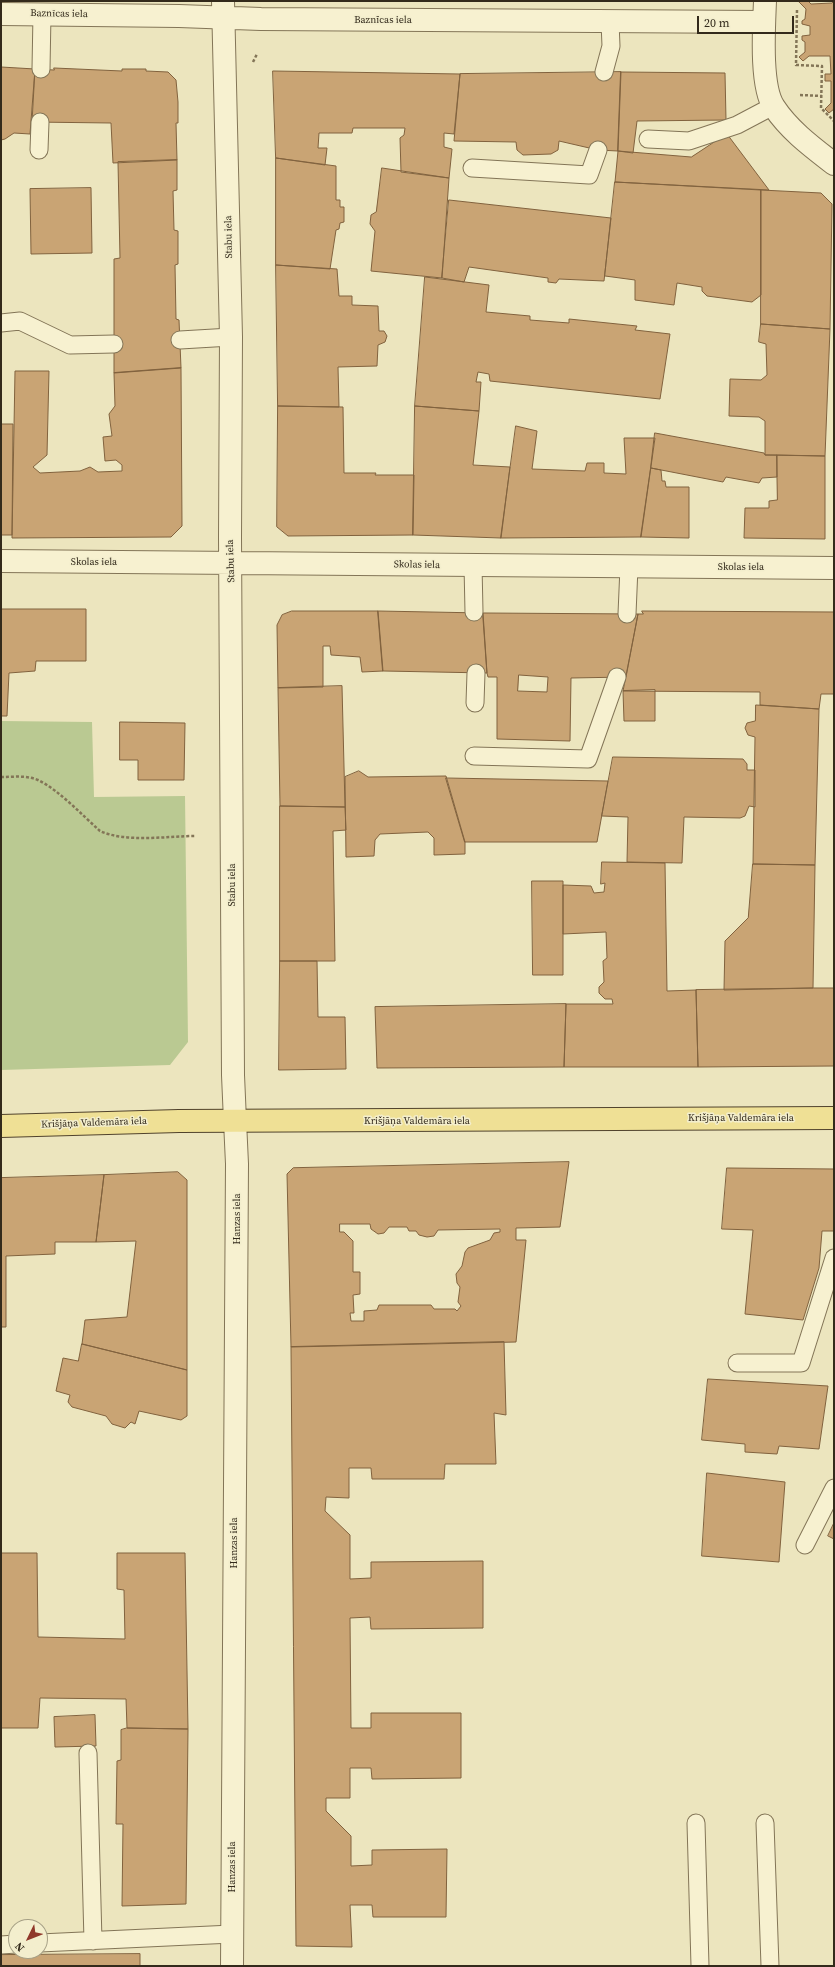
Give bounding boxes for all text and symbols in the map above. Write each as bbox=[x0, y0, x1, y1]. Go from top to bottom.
street label: Baznīcas iela bbox=[30, 7, 88, 21]
scale bar bbox=[699, 8, 796, 34]
street label: Baznīcas iela bbox=[354, 14, 412, 26]
text: 20 m bbox=[704, 15, 730, 31]
street label: Stabu iela bbox=[223, 215, 235, 259]
street label: Stabu iela bbox=[224, 539, 238, 583]
street label: Skolas iela bbox=[71, 556, 117, 568]
street label: Skolas iela bbox=[394, 559, 440, 571]
street label: Skolas iela bbox=[718, 561, 764, 573]
street label: Stabu iela bbox=[226, 863, 238, 907]
street label: Krišjāņa Valdemāra iela bbox=[688, 1112, 794, 1124]
street label: Krišjāņa Valdemāra iela bbox=[41, 1115, 147, 1131]
street label: Krišjāņa Valdemāra iela bbox=[364, 1115, 470, 1127]
street label: Hanzas iela bbox=[231, 1193, 243, 1245]
street label: Hanzas iela bbox=[228, 1517, 240, 1569]
street label: Hanzas iela bbox=[226, 1841, 238, 1893]
north arrow bbox=[8, 1919, 48, 1959]
text: N bbox=[11, 1939, 28, 1955]

